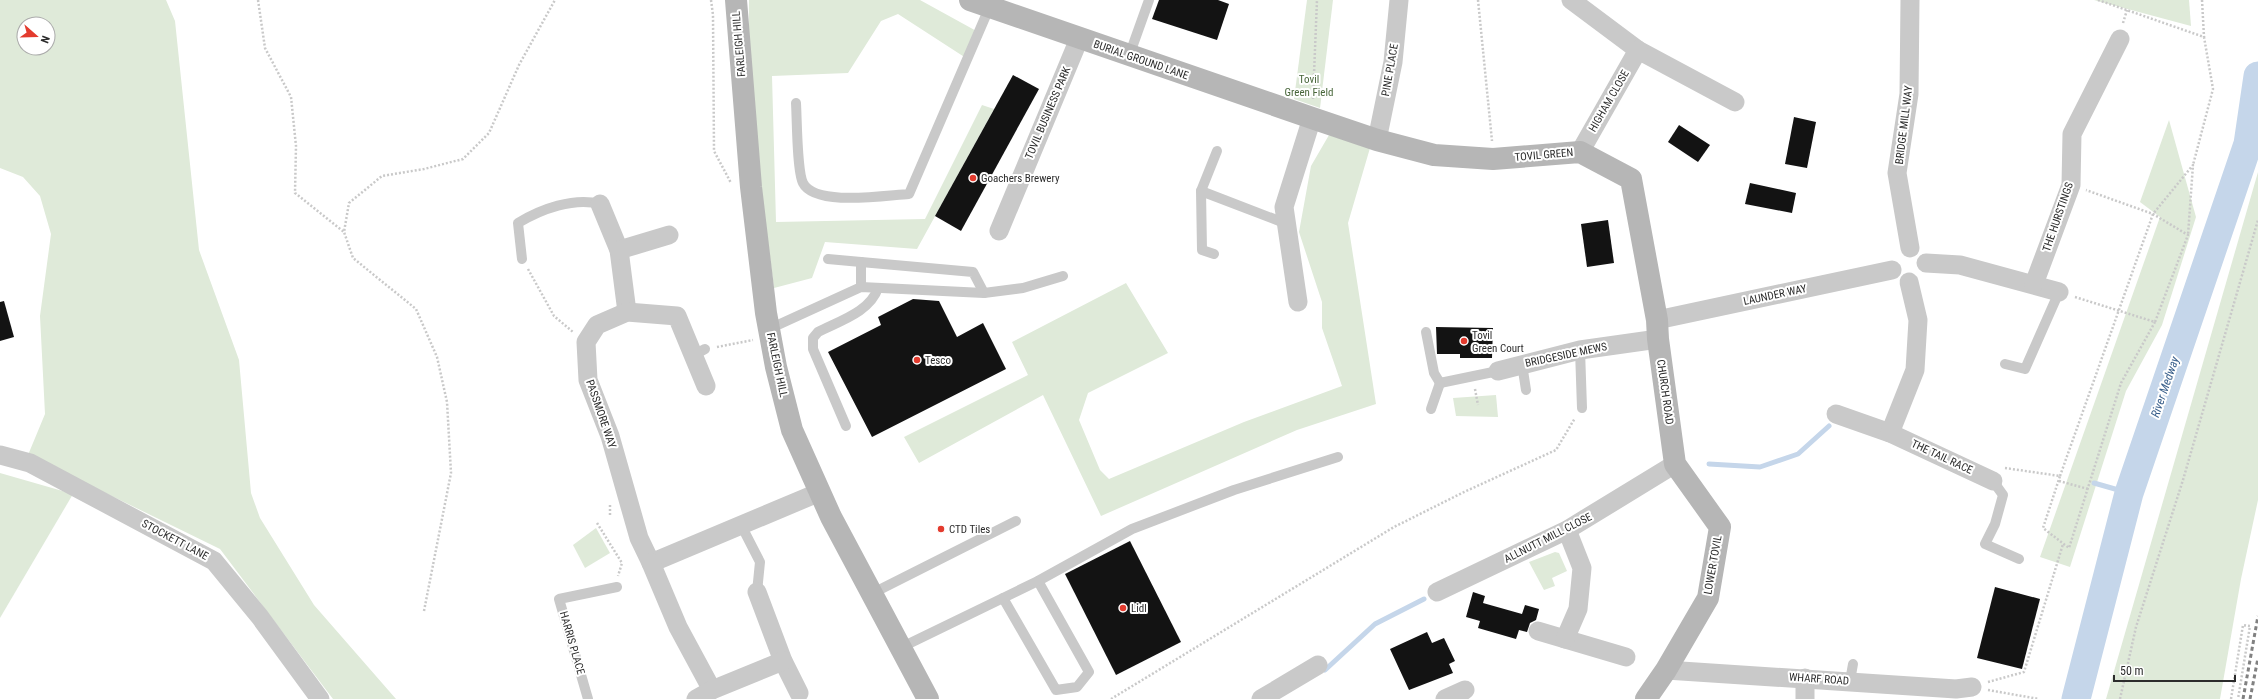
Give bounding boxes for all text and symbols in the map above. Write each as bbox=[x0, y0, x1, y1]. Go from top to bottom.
street label: FARLEIGH HILL bbox=[730, 11, 748, 77]
north arrow bbox=[16, 16, 56, 56]
text: N bbox=[38, 34, 52, 45]
street label: BURIAL GROUND LANE bbox=[1092, 38, 1191, 83]
street label: PINE PLACE bbox=[1379, 42, 1401, 97]
street label: TOVIL BUSINESS PARK bbox=[1023, 65, 1073, 161]
street label: HIGHAM CLOSE bbox=[1586, 67, 1632, 134]
park label: Tovil Green Field bbox=[1285, 73, 1333, 99]
street label: BRIDGE MILL WAY bbox=[1893, 85, 1915, 165]
street label: TOVIL GREEN bbox=[1514, 146, 1574, 164]
place label: Goachers Brewery bbox=[981, 172, 1060, 185]
marker: Goachers Brewery bbox=[968, 173, 978, 183]
street label: THE HURSTINGS bbox=[2040, 180, 2076, 253]
street label: LAUNDER WAY bbox=[1742, 282, 1808, 308]
place label: Tovil Green Court bbox=[1472, 329, 1524, 355]
street label: FARLEIGH HILL bbox=[764, 331, 790, 399]
marker: Tovil Green Court bbox=[1459, 336, 1469, 346]
street label: BRIDGESIDE MEWS bbox=[1524, 340, 1608, 370]
place label: Tesco bbox=[925, 354, 951, 367]
water label: River Medway bbox=[2148, 354, 2182, 419]
marker: Tesco bbox=[912, 355, 922, 365]
street label: CHURCH ROAD bbox=[1654, 359, 1676, 425]
street label: PASSMORE WAY bbox=[583, 378, 619, 450]
street label: THE TAIL RACE bbox=[1909, 437, 1975, 477]
street label: ALLNUTT MILL CLOSE bbox=[1502, 510, 1594, 566]
street label: STOCKETT LANE bbox=[139, 517, 211, 563]
place label: CTD Tiles bbox=[949, 523, 990, 536]
marker: CTD Tiles bbox=[936, 524, 946, 534]
street label: LOWER TOVIL bbox=[1701, 534, 1725, 596]
place label: Lidl bbox=[1131, 602, 1147, 615]
marker: Lidl bbox=[1118, 603, 1128, 613]
street label: HARRIS PLACE bbox=[557, 610, 587, 677]
scale bar bbox=[2114, 657, 2235, 683]
text: 50 m bbox=[2120, 664, 2144, 678]
street label: WHARF ROAD bbox=[1788, 670, 1850, 688]

